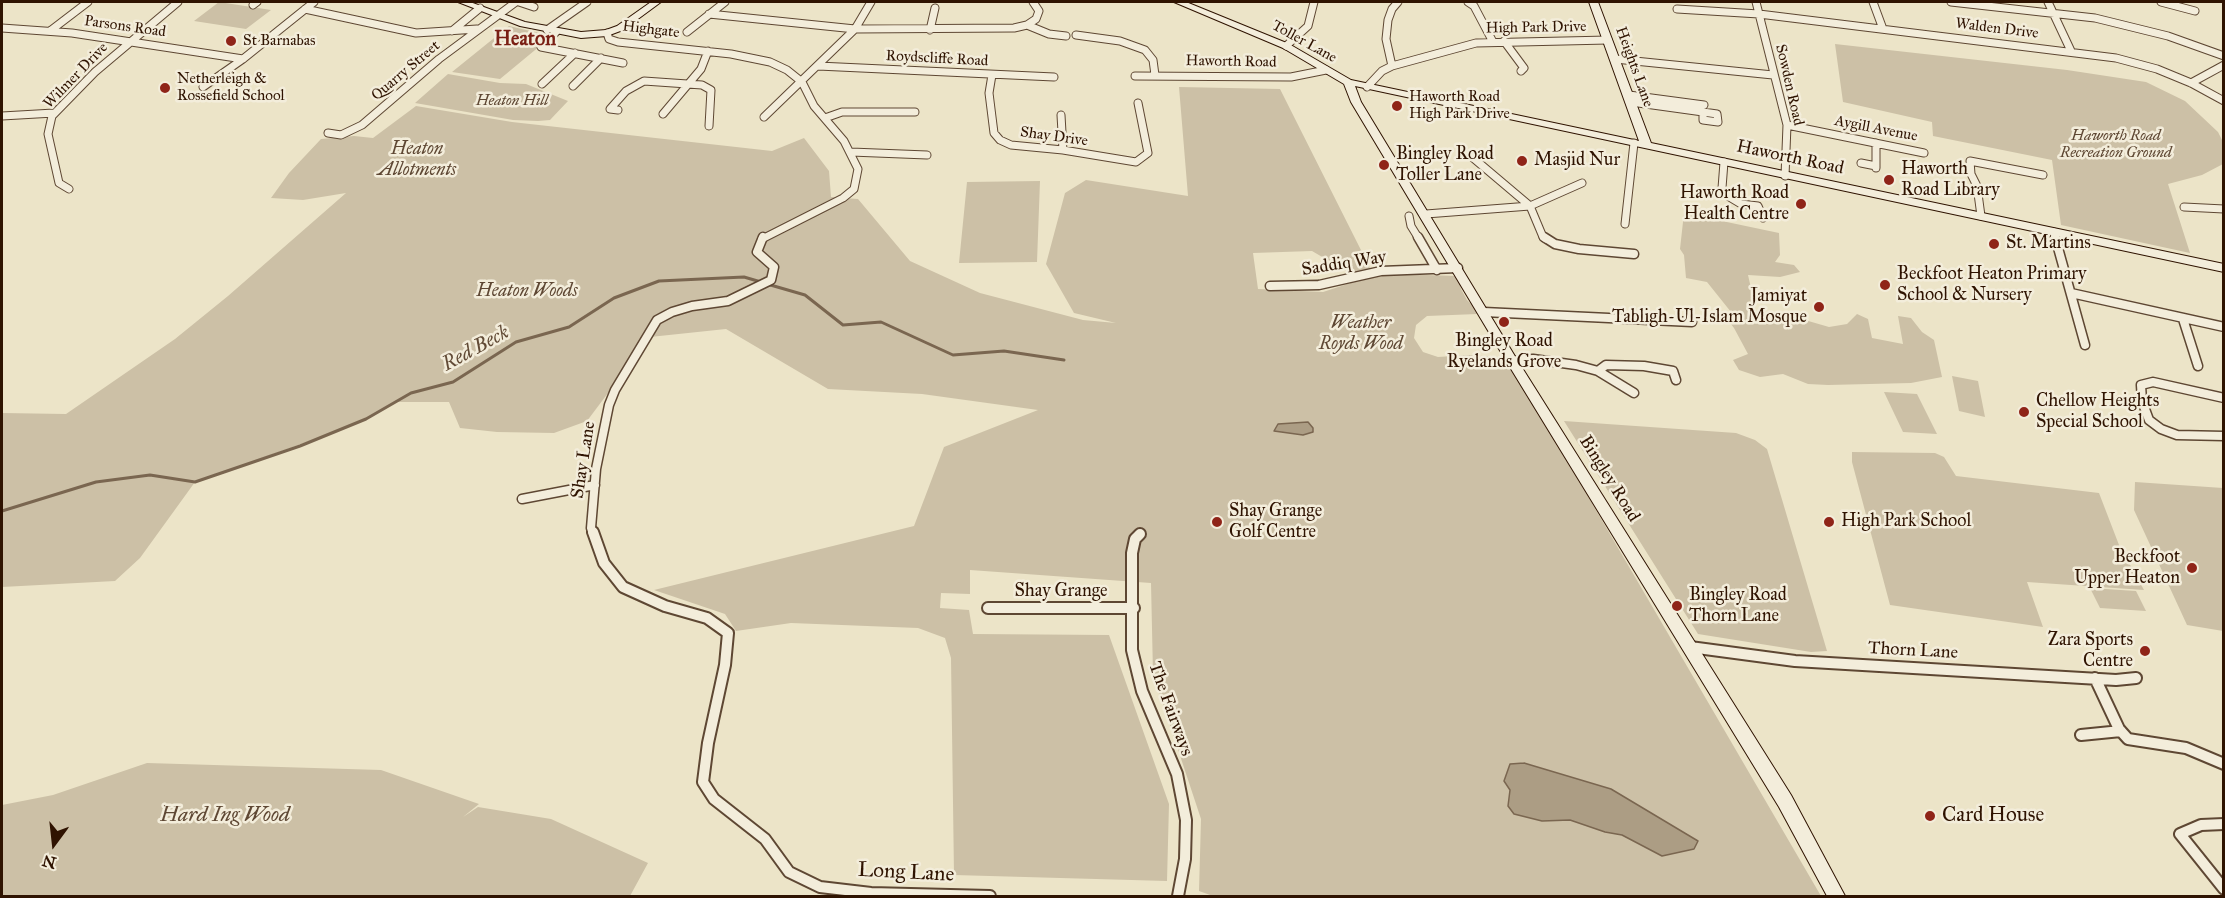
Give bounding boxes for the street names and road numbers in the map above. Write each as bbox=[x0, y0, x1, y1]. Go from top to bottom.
street label: Parsons Road bbox=[83, 12, 167, 42]
street label: Walden Drive bbox=[1954, 15, 2040, 43]
street label: Toller Lane bbox=[1268, 17, 1340, 67]
street label: Highgate bbox=[621, 18, 681, 42]
street label: High Park Drive bbox=[1486, 18, 1586, 38]
street label: Heights Lane bbox=[1611, 24, 1657, 110]
street label: Quarry Street bbox=[368, 37, 444, 105]
street label: Wilmer Drive bbox=[40, 39, 112, 113]
street label: Sowden Road bbox=[1771, 43, 1807, 127]
street label: Roydscliffe Road bbox=[885, 47, 989, 71]
street label: Haworth Road bbox=[1185, 52, 1277, 72]
street label: Aygill Avenue bbox=[1833, 112, 1919, 146]
street label: Shay Drive bbox=[1019, 123, 1089, 151]
street label: Haworth Road bbox=[1734, 136, 1846, 180]
street label: Saddiq Way bbox=[1300, 247, 1388, 281]
street label: Shay Lane bbox=[567, 420, 601, 500]
street label: Bingley Road bbox=[1574, 432, 1644, 526]
street label: Shay Grange bbox=[1014, 581, 1108, 603]
street label: Thorn Lane bbox=[1868, 638, 1958, 664]
street label: The Fairways bbox=[1143, 659, 1197, 759]
street label: Long Lane bbox=[857, 858, 955, 888]

